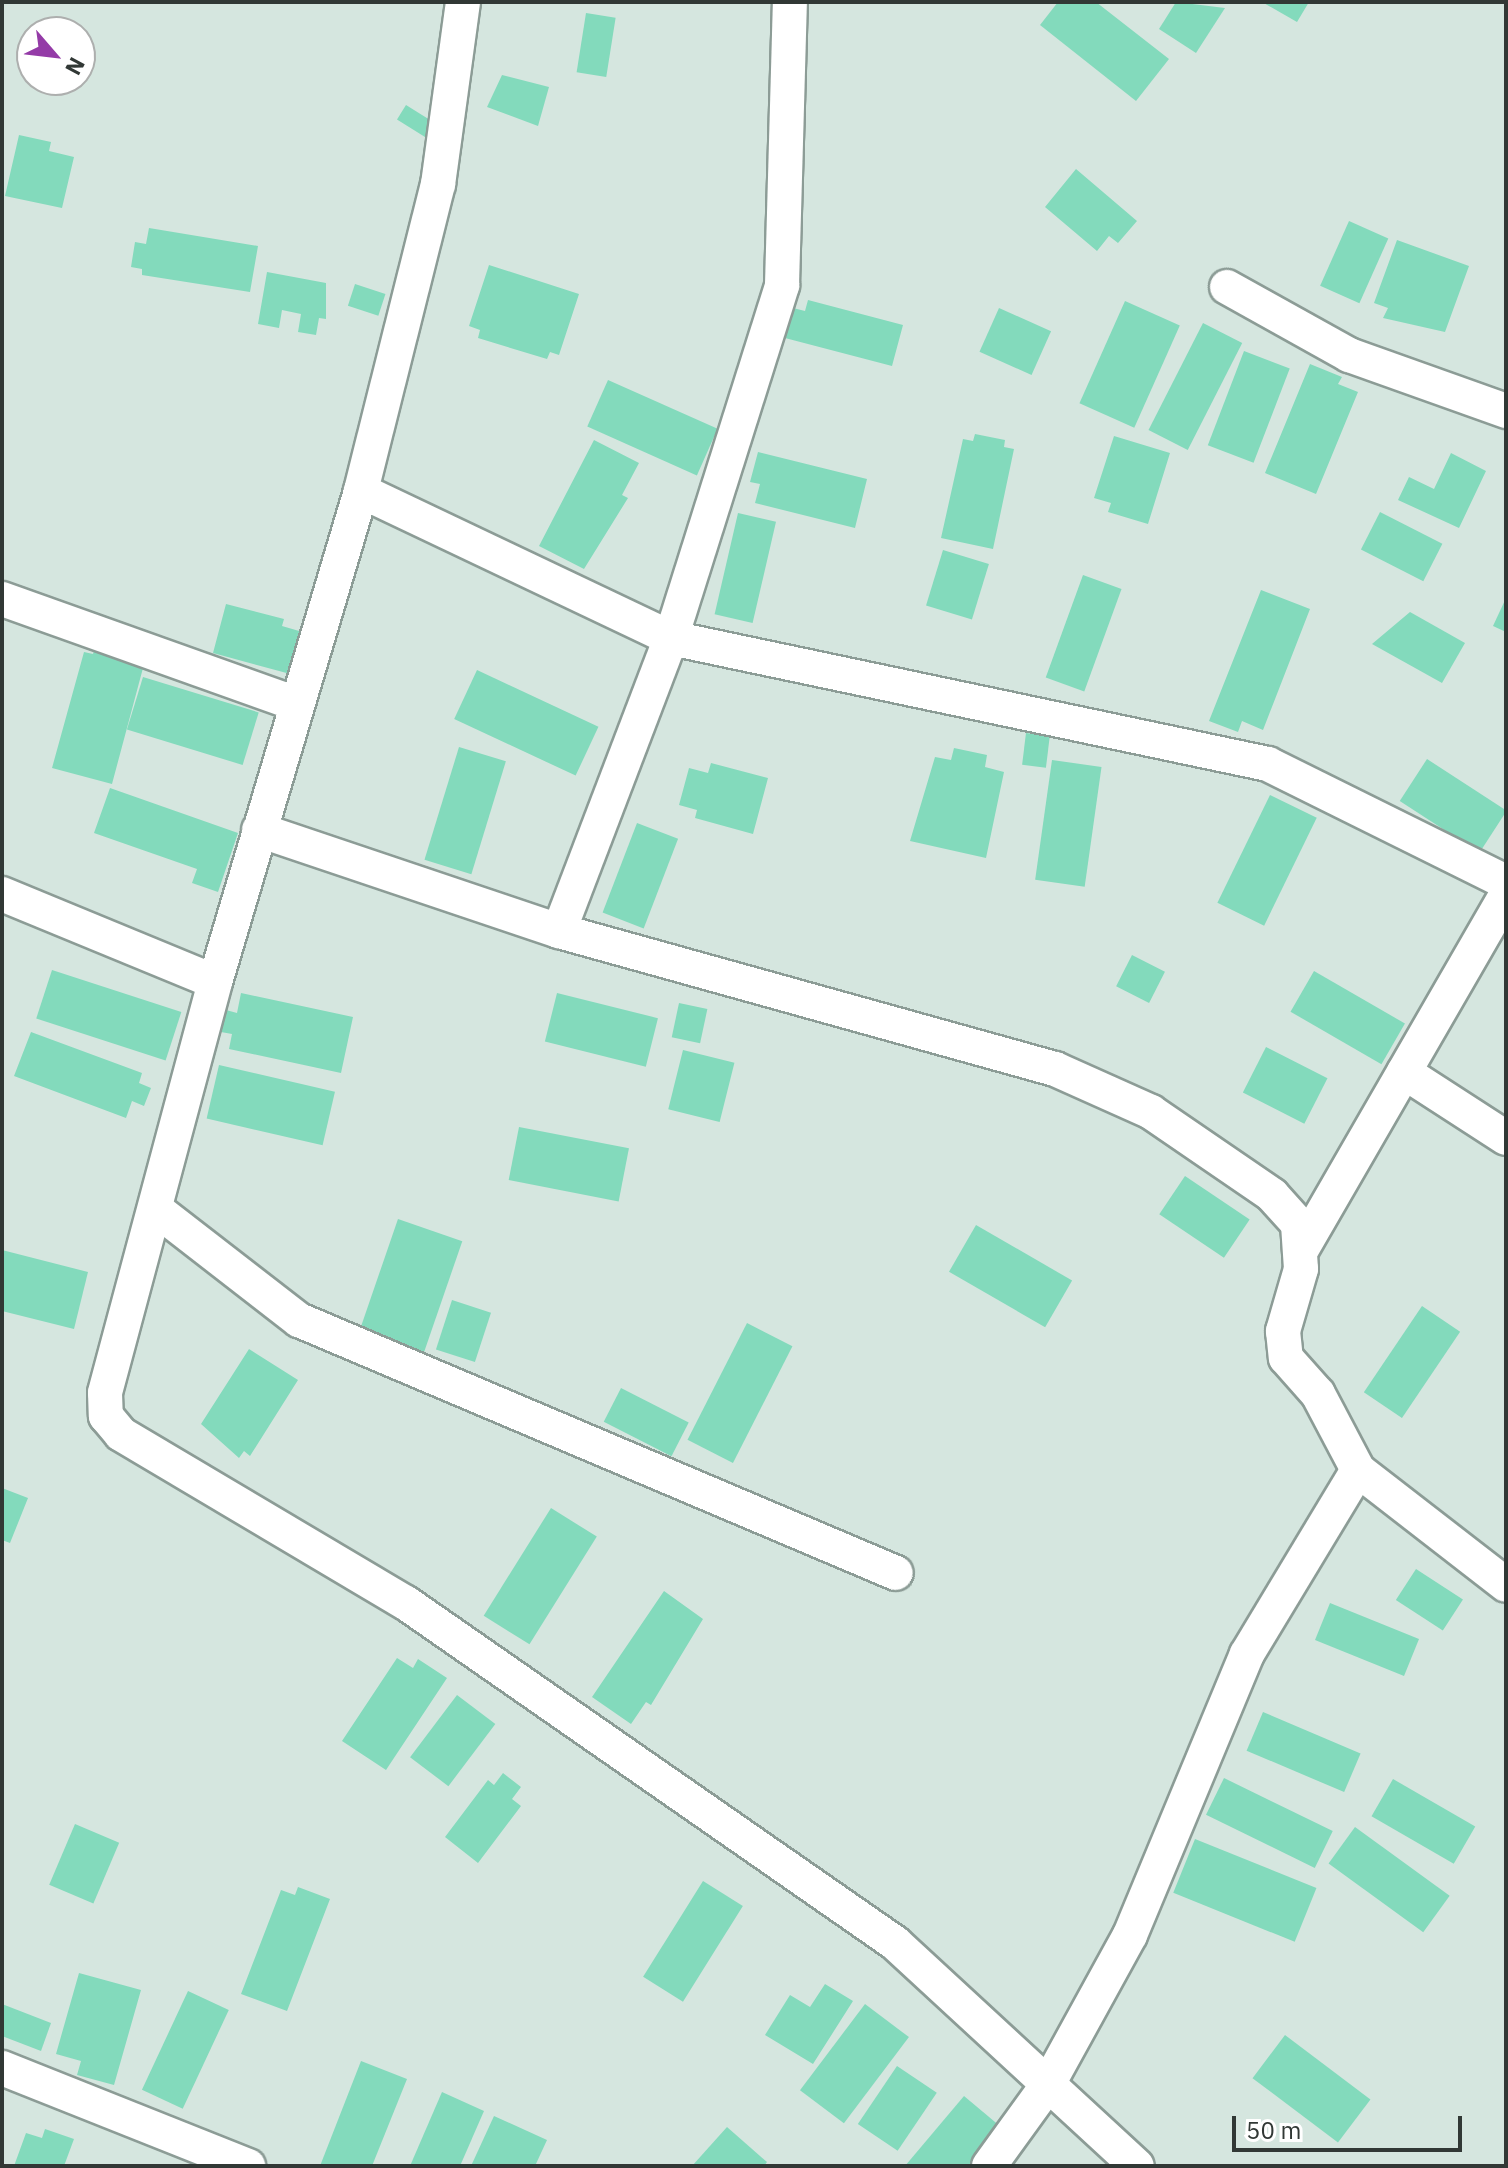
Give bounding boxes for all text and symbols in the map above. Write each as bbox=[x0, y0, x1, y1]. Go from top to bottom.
north arrow bbox=[16, 16, 96, 96]
text: N bbox=[59, 53, 92, 80]
scale bar bbox=[1236, 2100, 1466, 2150]
text: 50 m bbox=[1246, 2114, 1301, 2146]

